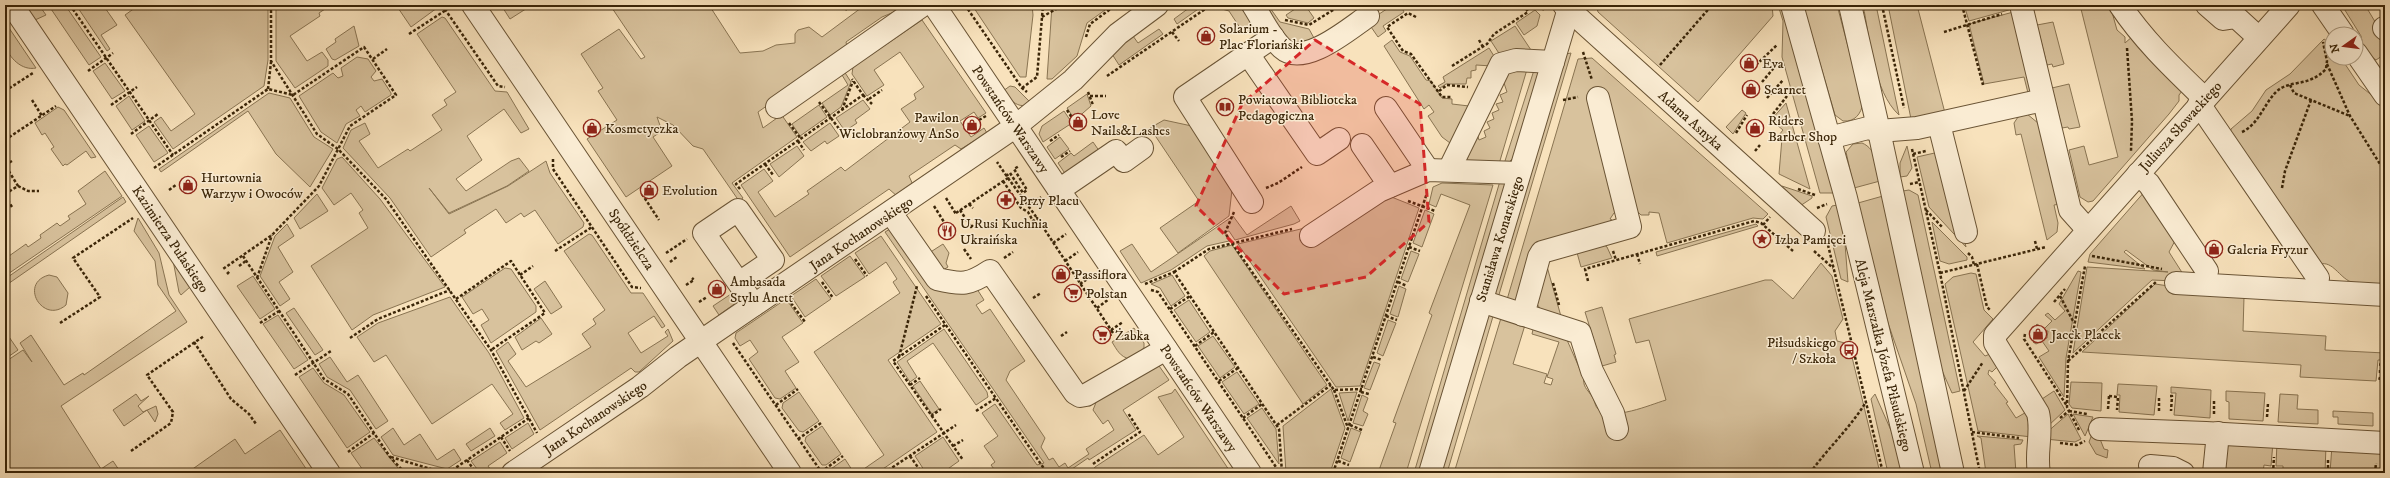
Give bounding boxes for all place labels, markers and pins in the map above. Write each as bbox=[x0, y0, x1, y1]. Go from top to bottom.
place label: Solarium - Plac Floriański bbox=[1219, 20, 1303, 54]
shop icon: Solarium - Plac Floriański bbox=[1196, 26, 1216, 46]
shop icon: Eva bbox=[1739, 53, 1759, 73]
place label: Eva bbox=[1762, 55, 1784, 73]
shop icon: Scarnet bbox=[1741, 79, 1761, 99]
place label: Scarnet bbox=[1764, 81, 1807, 99]
place label: Powiatowa Biblioteka Pedagogiczna bbox=[1238, 91, 1357, 125]
library icon: Powiatowa Biblioteka Pedagogiczna bbox=[1215, 97, 1235, 117]
place label: Love Nails&Lashes bbox=[1091, 106, 1170, 140]
place label: Pawilon Wielobranżowy AnSo bbox=[838, 109, 960, 143]
shop icon: Love Nails&Lashes bbox=[1068, 112, 1088, 132]
place label: Riders Barber Shop bbox=[1768, 112, 1837, 146]
shop icon: Pawilon Wielobranżowy AnSo bbox=[962, 115, 982, 135]
shop icon: Kosmetyczka bbox=[582, 118, 602, 138]
shop icon: Riders Barber Shop bbox=[1745, 118, 1765, 138]
place label: Kosmetyczka bbox=[605, 120, 679, 138]
place label: Hurtownia Warzyw i Owoców bbox=[200, 169, 303, 203]
shop icon: Hurtownia Warzyw i Owoców bbox=[178, 175, 198, 195]
shop icon: Evolution bbox=[639, 180, 659, 200]
place label: Evolution bbox=[662, 182, 718, 200]
pharmacy icon: Przy Placu bbox=[996, 190, 1016, 210]
place label: Przy Placu bbox=[1019, 192, 1079, 210]
place label: U Rusi Kuchnia Ukraińska bbox=[960, 215, 1048, 249]
restaurant icon: U Rusi Kuchnia Ukraińska bbox=[937, 221, 957, 241]
place icon: Izba Pamięci bbox=[1752, 229, 1772, 249]
place label: Izba Pamięci bbox=[1775, 231, 1846, 249]
shop icon: Galeria Fryzur bbox=[2204, 239, 2224, 259]
place label: Galeria Fryzur bbox=[2227, 241, 2309, 259]
shop icon: Passiflora bbox=[1051, 264, 1071, 284]
place label: Passiflora bbox=[1074, 266, 1127, 284]
place label: Ambasada Stylu Anett bbox=[730, 273, 794, 307]
shop icon: Ambasada Stylu Anett bbox=[707, 279, 727, 299]
supermarket icon: Polstan bbox=[1063, 283, 1083, 303]
place label: Polstan bbox=[1086, 285, 1128, 303]
shop icon: Jacek Placek bbox=[2028, 324, 2048, 344]
supermarket icon: Żabka bbox=[1092, 325, 1112, 345]
place label: Jacek Placek bbox=[2049, 326, 2121, 344]
place label: Żabka bbox=[1115, 327, 1149, 345]
place label: Piłsudskiego / Szkoła bbox=[1767, 334, 1836, 368]
bus stop icon: Piłsudskiego / Szkoła bbox=[1839, 340, 1859, 360]

